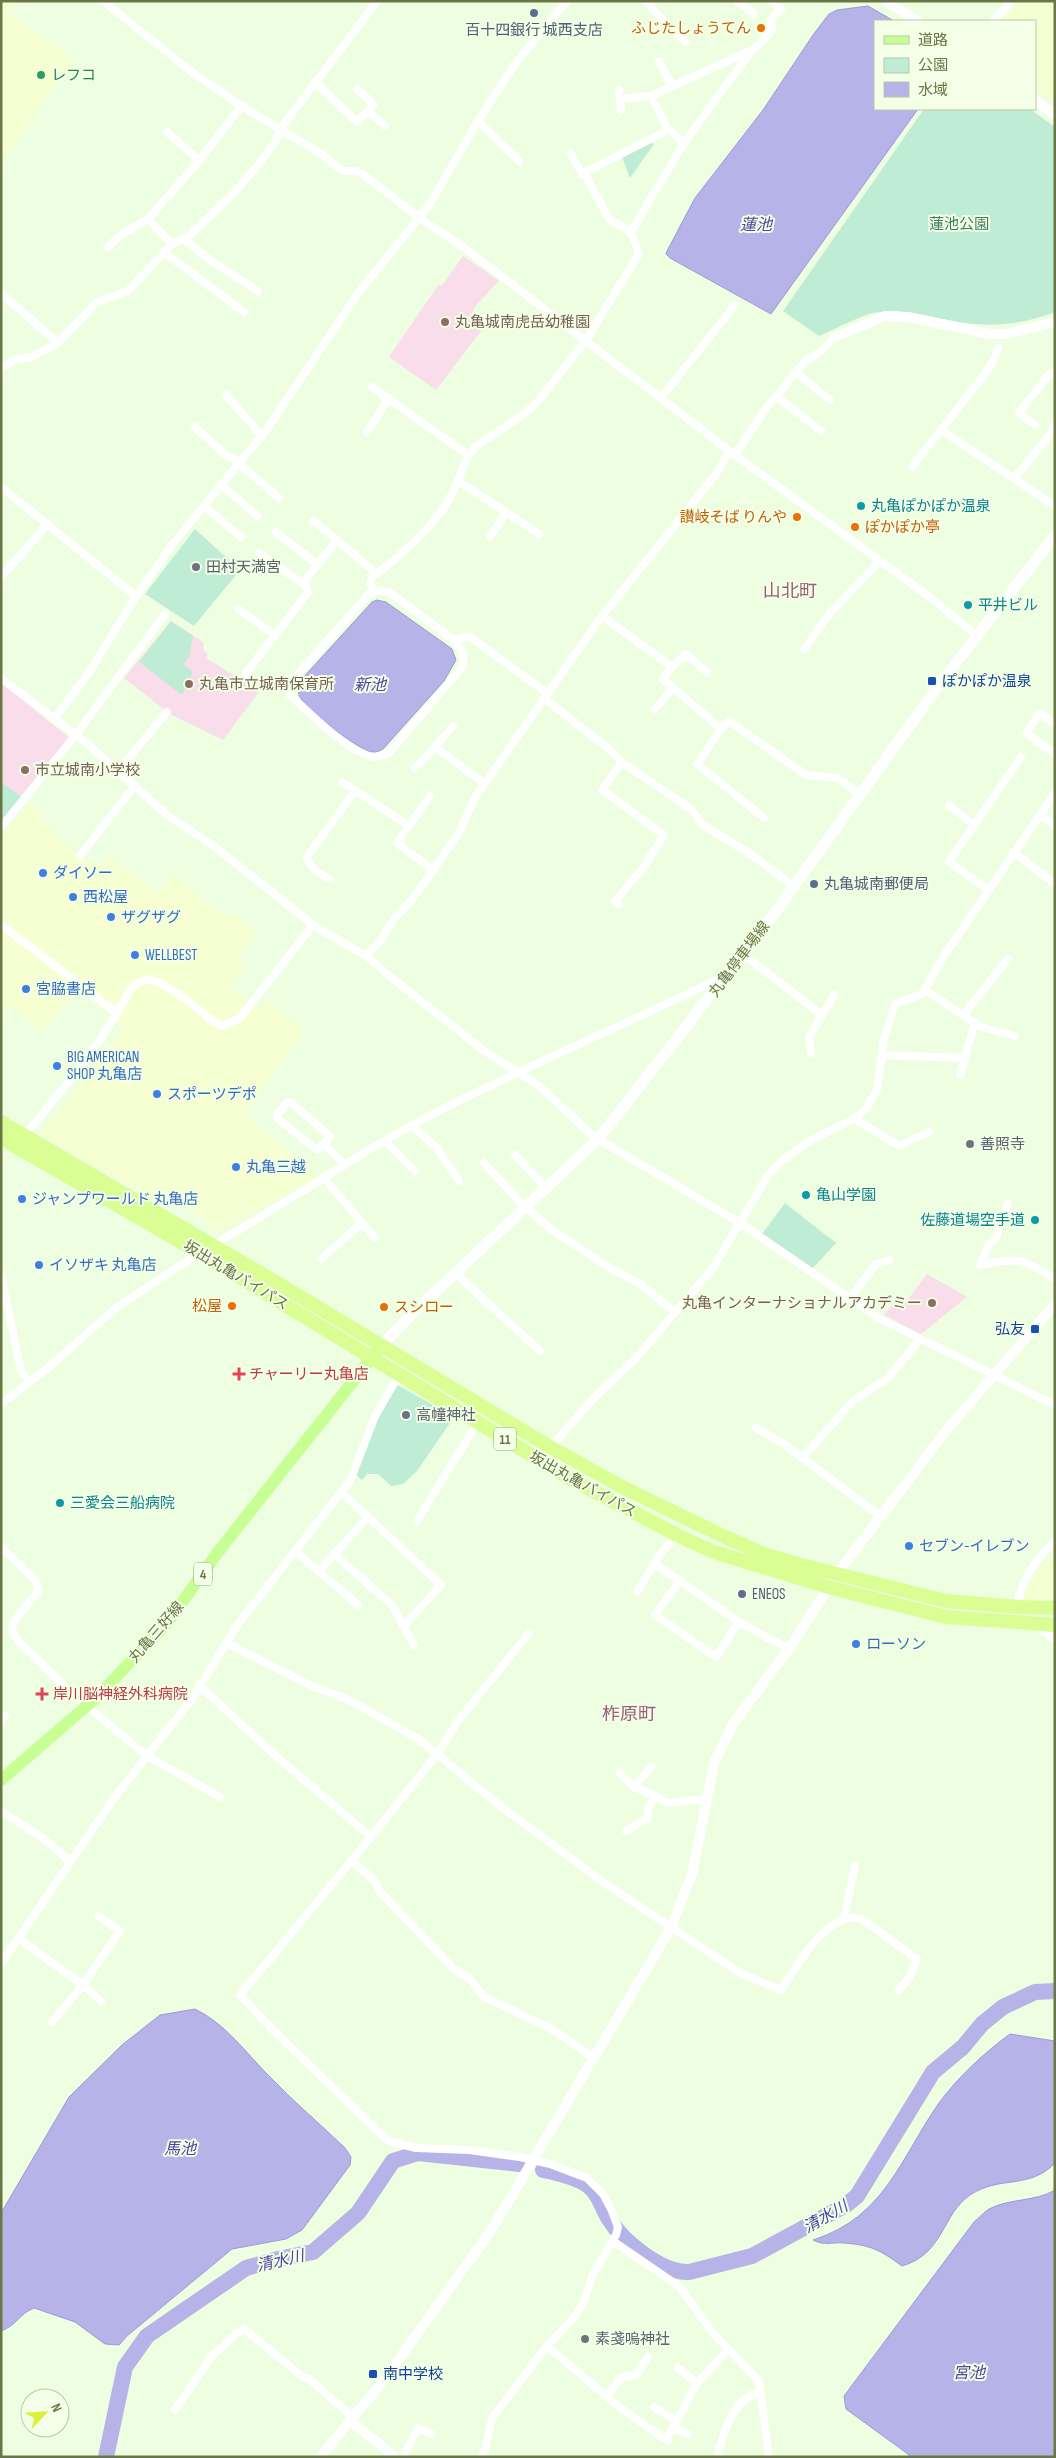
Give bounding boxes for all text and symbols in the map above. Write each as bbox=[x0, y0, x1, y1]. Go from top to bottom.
marker: 百十四銀行 城西支店 bbox=[528, 7, 540, 19]
place label: ふじたしょうてん bbox=[631, 19, 751, 38]
legend bbox=[874, 20, 1036, 110]
place label: 百十四銀行 城西支店 bbox=[465, 21, 603, 40]
marker: ふじたしょうてん bbox=[755, 22, 767, 34]
text: 道路 bbox=[918, 31, 948, 50]
text: 公園 bbox=[918, 56, 948, 75]
place label: レフコ bbox=[51, 66, 96, 85]
marker: レフコ bbox=[35, 69, 47, 81]
text: 水域 bbox=[918, 81, 948, 100]
park label: 蓮池公園 bbox=[929, 215, 989, 234]
water label: 蓮池 bbox=[740, 216, 774, 235]
place label: 丸亀城南虎岳幼稚園 bbox=[455, 313, 590, 332]
marker: 丸亀城南虎岳幼稚園 bbox=[439, 316, 451, 328]
place label: 丸亀ぽかぽか温泉 bbox=[871, 497, 991, 516]
marker: 丸亀ぽかぽか温泉 bbox=[855, 500, 867, 512]
place label: 讃岐そば りんや bbox=[680, 508, 787, 527]
marker: 讃岐そば りんや bbox=[791, 511, 803, 523]
place label: ぽかぽか亭 bbox=[865, 518, 940, 537]
marker: ぽかぽか亭 bbox=[849, 521, 861, 533]
place label: 田村天満宮 bbox=[206, 558, 281, 577]
marker: 田村天満宮 bbox=[190, 561, 202, 573]
district label: 山北町 bbox=[763, 581, 817, 602]
place label: 平井ビル bbox=[978, 596, 1038, 615]
marker: 平井ビル bbox=[962, 599, 974, 611]
place label: ぽかぽか温泉 bbox=[942, 672, 1032, 691]
place label: 丸亀市立城南保育所 bbox=[199, 675, 334, 694]
marker: ぽかぽか温泉 bbox=[926, 675, 938, 687]
water label: 新池 bbox=[354, 676, 388, 695]
marker: 丸亀市立城南保育所 bbox=[183, 678, 195, 690]
place label: 市立城南小学校 bbox=[35, 761, 140, 780]
marker: 市立城南小学校 bbox=[19, 764, 31, 776]
place label: ダイソー bbox=[53, 864, 113, 883]
marker: ダイソー bbox=[37, 867, 49, 879]
place label: 丸亀城南郵便局 bbox=[824, 875, 929, 894]
marker: 丸亀城南郵便局 bbox=[808, 878, 820, 890]
place label: 西松屋 bbox=[83, 888, 128, 907]
marker: 西松屋 bbox=[67, 891, 79, 903]
place label: ザグザグ bbox=[121, 908, 181, 927]
marker: ザグザグ bbox=[105, 911, 117, 923]
street label: 丸亀停車場線 bbox=[705, 918, 774, 1001]
place label: WELLBEST bbox=[145, 946, 197, 965]
marker: WELLBEST bbox=[129, 949, 141, 961]
place label: 宮脇書店 bbox=[36, 980, 96, 999]
marker: 宮脇書店 bbox=[20, 983, 32, 995]
place label: BIG AMERICAN SHOP 丸亀店 bbox=[67, 1048, 142, 1084]
marker: BIG AMERICAN SHOP 丸亀店 bbox=[51, 1060, 63, 1072]
place label: スポーツデポ bbox=[167, 1085, 257, 1104]
marker: スポーツデポ bbox=[151, 1088, 163, 1100]
place label: 善照寺 bbox=[980, 1135, 1025, 1154]
marker: 善照寺 bbox=[964, 1138, 976, 1150]
place label: 丸亀三越 bbox=[246, 1158, 306, 1177]
marker: 丸亀三越 bbox=[230, 1161, 242, 1173]
place label: 亀山学園 bbox=[816, 1186, 876, 1205]
marker: 亀山学園 bbox=[800, 1189, 812, 1201]
place label: ジャンプワールド 丸亀店 bbox=[32, 1190, 198, 1209]
marker: ジャンプワールド 丸亀店 bbox=[16, 1193, 28, 1205]
place label: 佐藤道場空手道 bbox=[920, 1211, 1025, 1230]
marker: 佐藤道場空手道 bbox=[1029, 1214, 1041, 1226]
street label: 坂出丸亀バイパス bbox=[180, 1236, 292, 1314]
place label: イソザキ 丸亀店 bbox=[49, 1256, 156, 1275]
marker: イソザキ 丸亀店 bbox=[33, 1259, 45, 1271]
place label: 丸亀インターナショナルアカデミー bbox=[682, 1294, 922, 1313]
place label: 松屋 bbox=[192, 1297, 222, 1316]
marker: 丸亀インターナショナルアカデミー bbox=[926, 1297, 938, 1309]
place label: スシロー bbox=[394, 1298, 454, 1317]
marker: 松屋 bbox=[226, 1300, 238, 1312]
marker: スシロー bbox=[378, 1301, 390, 1313]
place label: 弘友 bbox=[995, 1320, 1025, 1339]
marker: 弘友 bbox=[1029, 1323, 1041, 1335]
place label: チャーリー丸亀店 bbox=[249, 1365, 369, 1384]
marker: チャーリー丸亀店 bbox=[233, 1368, 245, 1380]
place label: 高幢神社 bbox=[416, 1406, 476, 1425]
marker: 高幢神社 bbox=[400, 1409, 412, 1421]
road number: 11 bbox=[494, 1428, 516, 1450]
street label: 坂出丸亀バイパス bbox=[526, 1447, 640, 1522]
place label: 三愛会三船病院 bbox=[70, 1494, 175, 1513]
marker: 三愛会三船病院 bbox=[54, 1497, 66, 1509]
place label: セブン-イレブン bbox=[919, 1537, 1030, 1556]
marker: セブン-イレブン bbox=[903, 1540, 915, 1552]
road number: 4 bbox=[194, 1562, 212, 1586]
place label: ENEOS bbox=[752, 1585, 786, 1604]
marker: ENEOS bbox=[736, 1588, 748, 1600]
street label: 丸亀三好線 bbox=[125, 1598, 188, 1667]
place label: ローソン bbox=[866, 1635, 926, 1654]
marker: ローソン bbox=[850, 1638, 862, 1650]
place label: 岸川脳神経外科病院 bbox=[53, 1685, 188, 1704]
marker: 岸川脳神経外科病院 bbox=[35, 1687, 49, 1701]
district label: 柞原町 bbox=[602, 1704, 656, 1725]
water label: 馬池 bbox=[164, 2140, 198, 2159]
water label: 清水川 bbox=[800, 2196, 853, 2238]
water label: 清水川 bbox=[255, 2246, 308, 2276]
place label: 素戔嗚神社 bbox=[595, 2330, 670, 2349]
marker: 素戔嗚神社 bbox=[579, 2333, 591, 2345]
water label: 宮池 bbox=[953, 2364, 987, 2383]
place label: 南中学校 bbox=[383, 2365, 443, 2384]
marker: 南中学校 bbox=[367, 2368, 379, 2380]
north arrow bbox=[20, 2388, 70, 2438]
text: N bbox=[47, 2401, 66, 2415]

